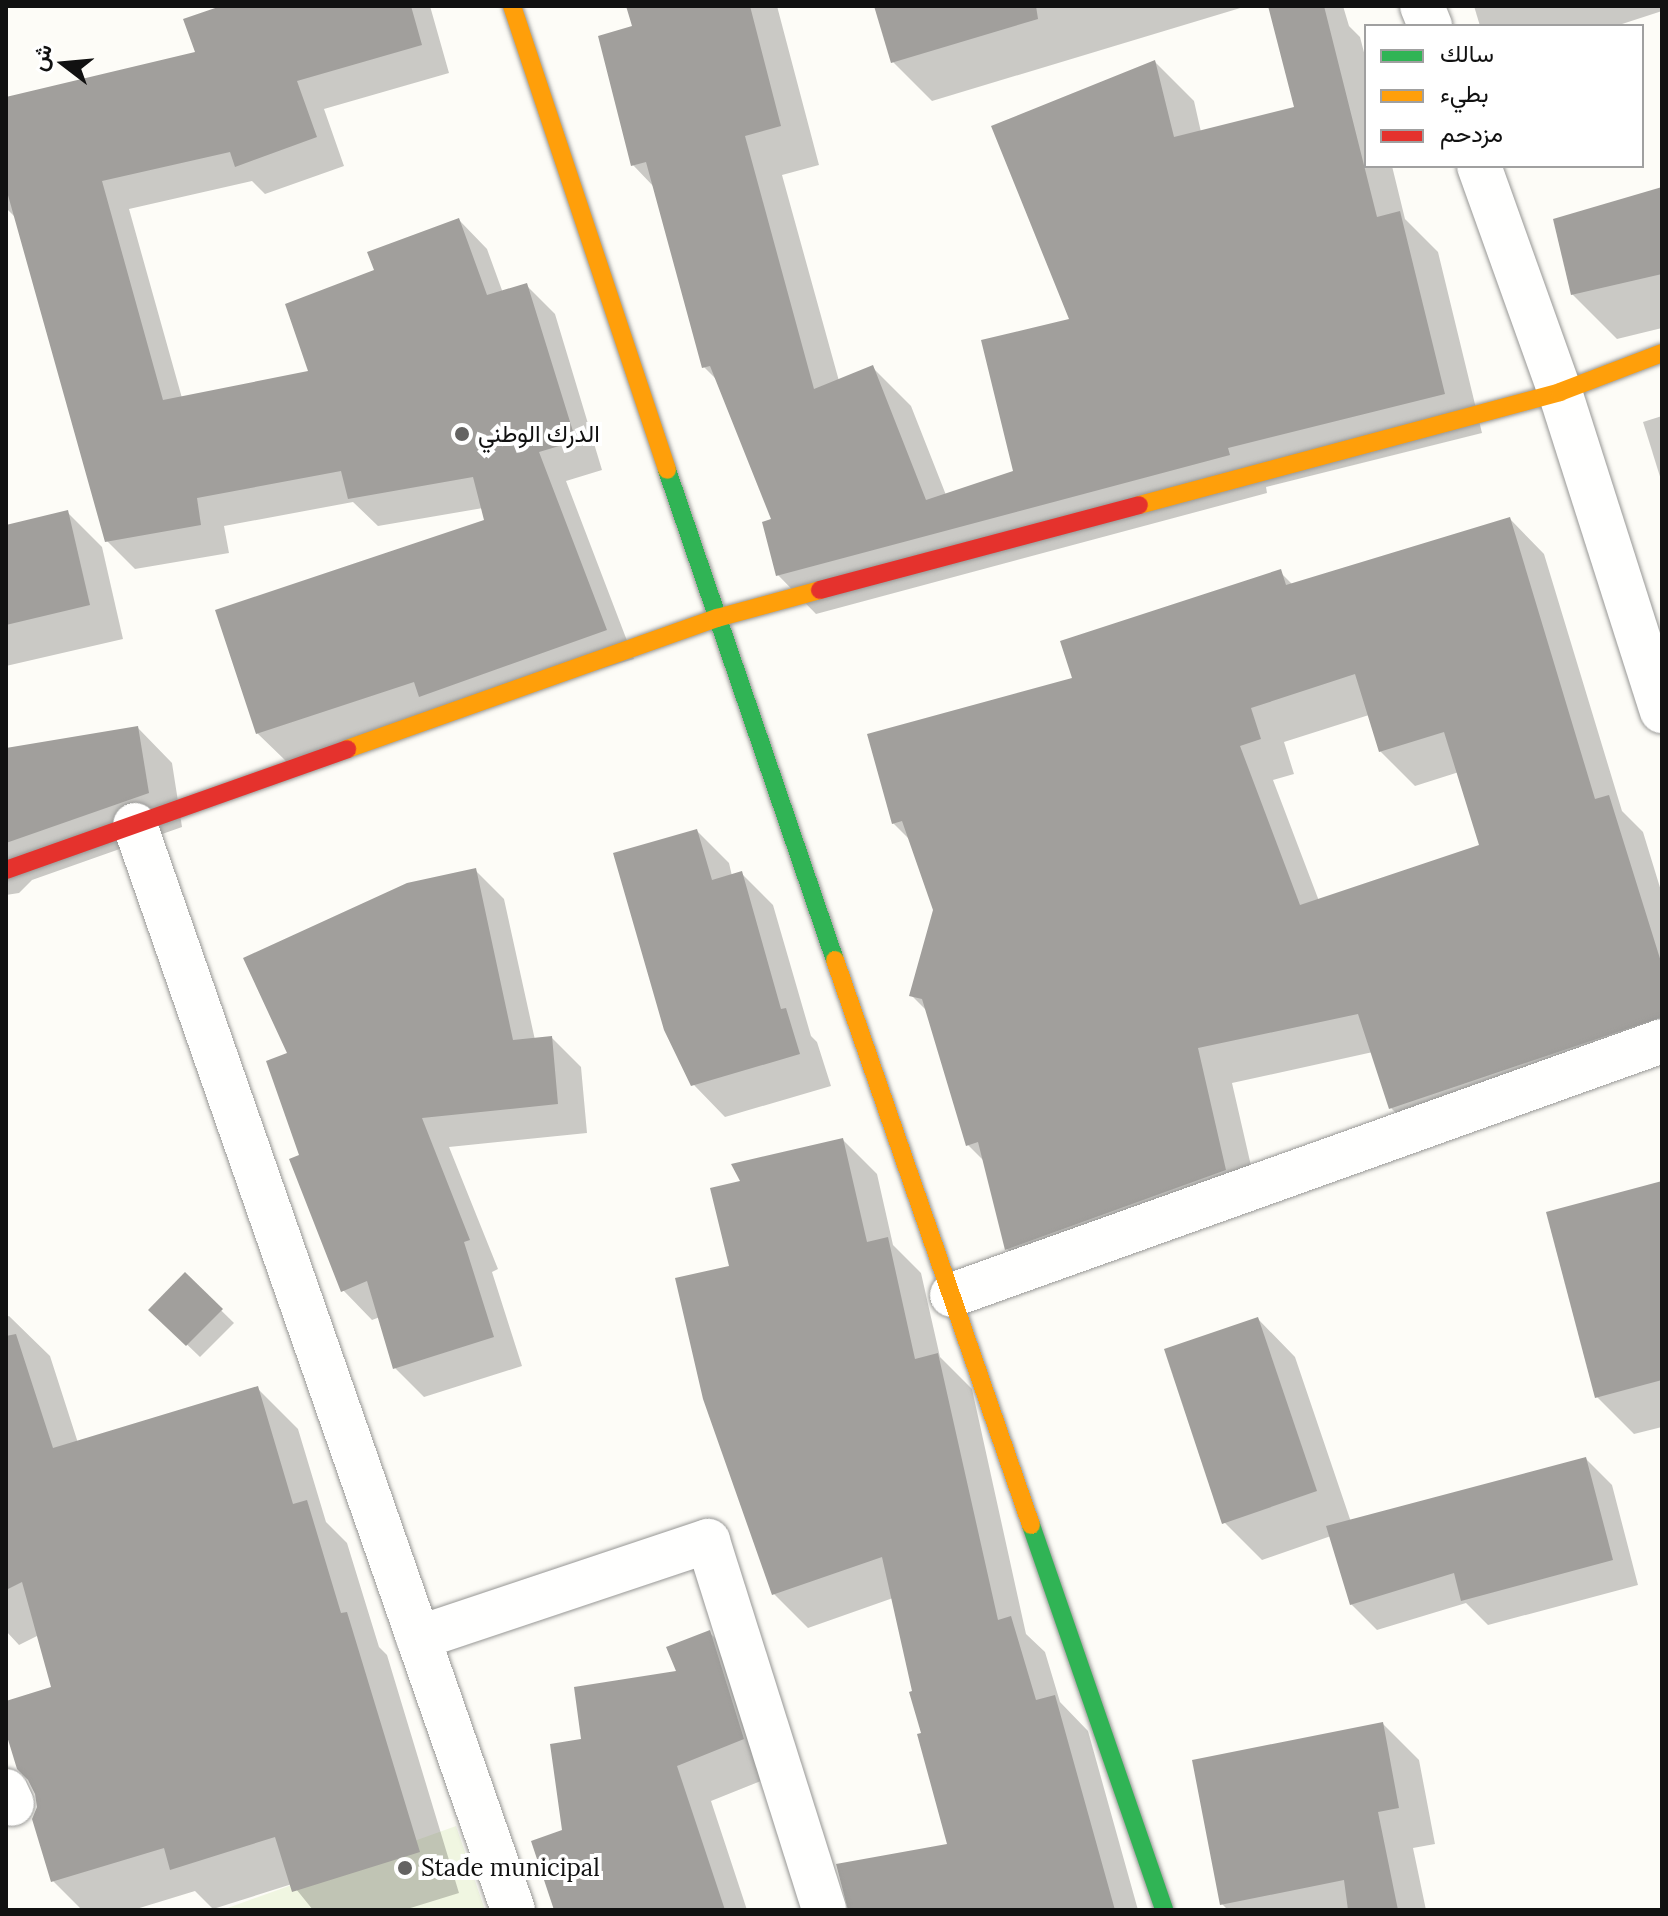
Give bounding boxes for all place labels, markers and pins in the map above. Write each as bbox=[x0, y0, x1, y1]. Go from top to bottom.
place label: الدرك الوطني bbox=[478, 420, 600, 448]
marker: الدرك الوطني bbox=[453, 425, 471, 443]
place label: Stade municipal bbox=[421, 1854, 600, 1882]
marker: Stade municipal bbox=[396, 1859, 414, 1877]

